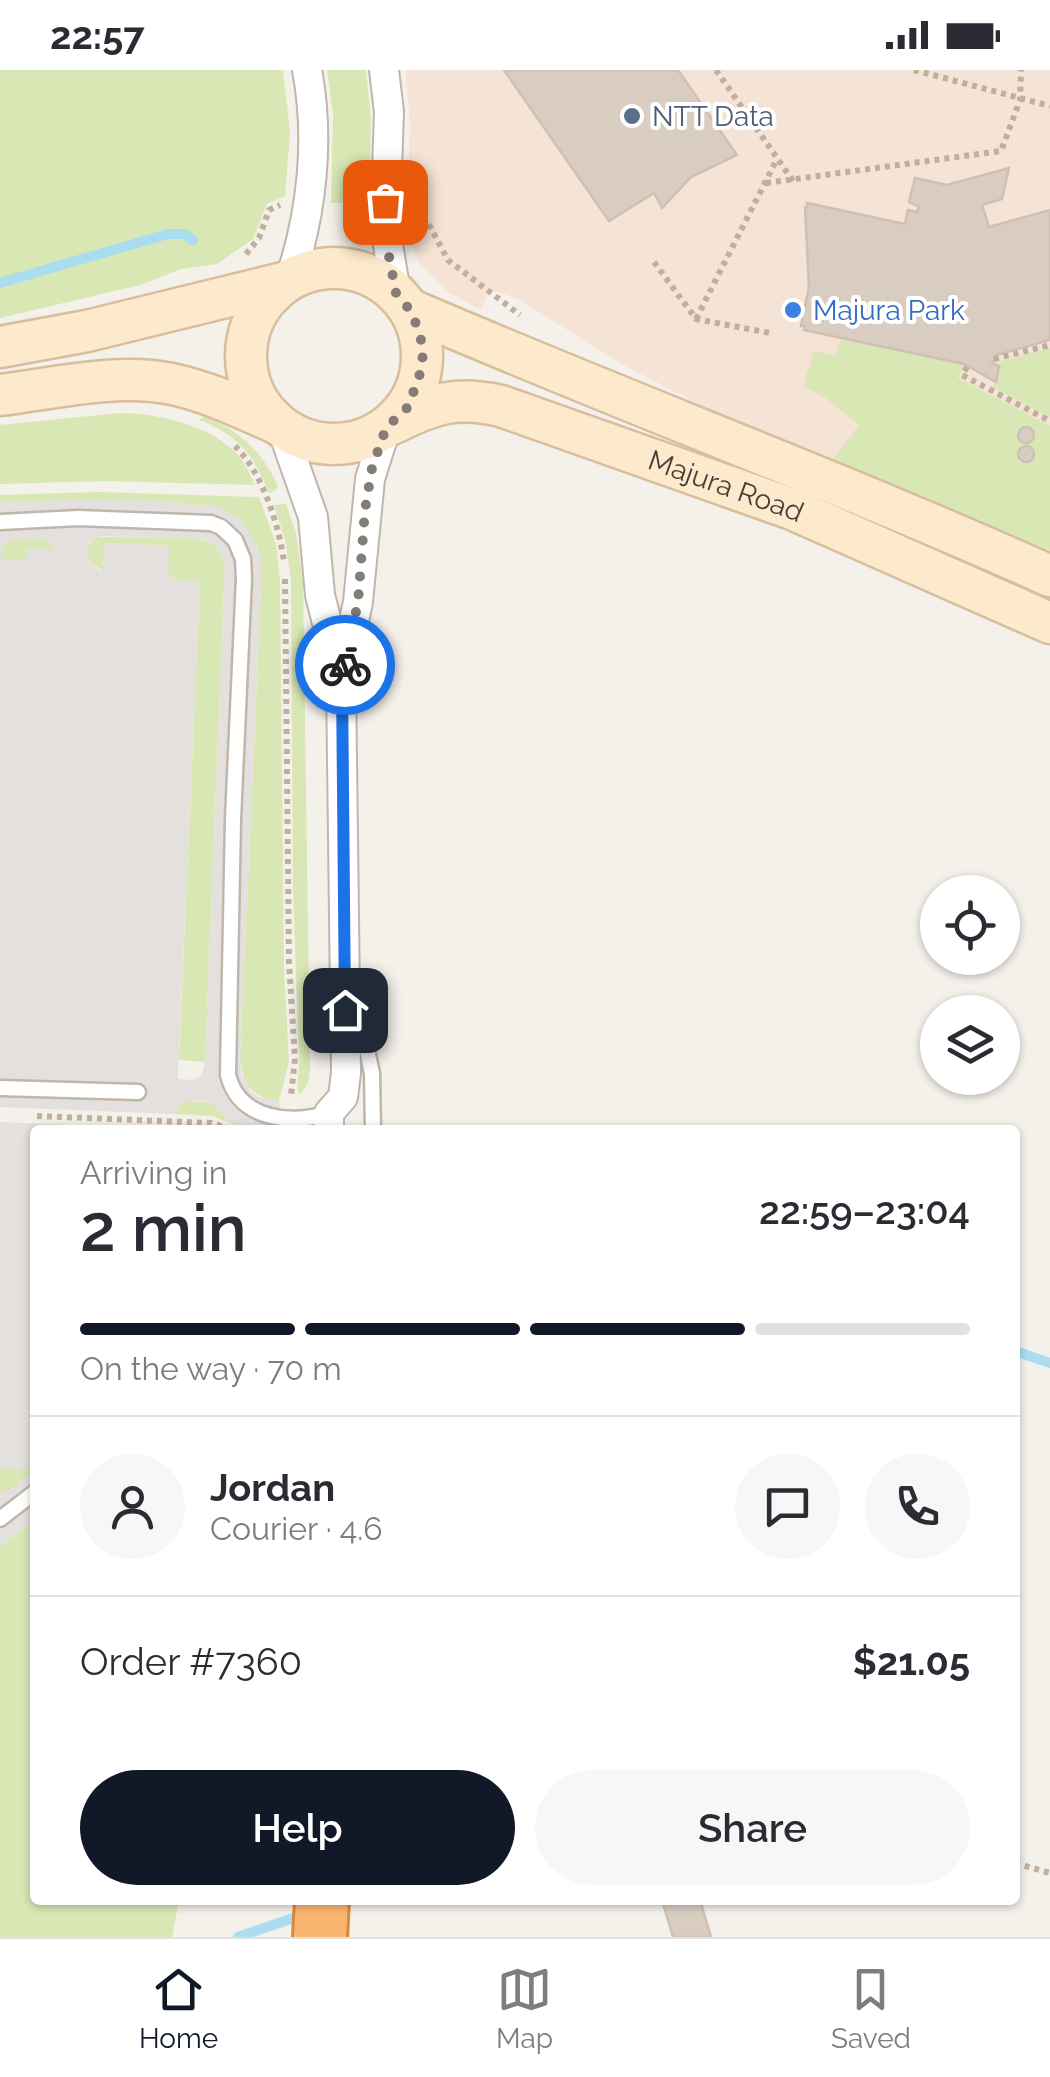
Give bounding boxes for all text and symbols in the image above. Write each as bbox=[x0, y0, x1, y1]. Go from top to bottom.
text: 22:57 bbox=[50, 13, 145, 58]
place label: NTT Data bbox=[652, 100, 774, 133]
marker: NTT Data bbox=[621, 105, 643, 127]
pin bbox=[343, 160, 428, 245]
icon: bag bbox=[358, 175, 413, 230]
place label: Majura Park bbox=[813, 294, 965, 327]
marker: Majura Park bbox=[782, 299, 804, 321]
street label: Majura Road bbox=[644, 444, 809, 529]
courier bbox=[295, 615, 395, 715]
icon: bike bbox=[318, 638, 373, 693]
map controls bbox=[920, 875, 1020, 1095]
button: locate bbox=[920, 875, 1020, 975]
pin bbox=[303, 968, 388, 1053]
icon: home bbox=[318, 983, 373, 1038]
button: layers bbox=[920, 995, 1020, 1095]
text: Arriving in bbox=[80, 1154, 227, 1191]
text: 22:59–23:04 bbox=[759, 1188, 970, 1233]
text: 2 min bbox=[80, 1190, 247, 1266]
text: On the way · 70 m bbox=[80, 1350, 342, 1387]
button: person bbox=[80, 1454, 185, 1559]
button: chat bbox=[735, 1454, 840, 1559]
button: phone bbox=[865, 1454, 970, 1559]
text: Jordan bbox=[210, 1465, 335, 1510]
text: Courier · 4.6 bbox=[210, 1510, 383, 1547]
text: Order #7360 bbox=[80, 1639, 302, 1684]
text: $21.05 bbox=[853, 1639, 970, 1684]
button: Help bbox=[80, 1770, 515, 1885]
button: Share bbox=[535, 1770, 970, 1885]
tab: Home bbox=[139, 1962, 218, 2055]
tab: Map bbox=[496, 1962, 553, 2055]
tab: Saved bbox=[831, 1962, 911, 2055]

